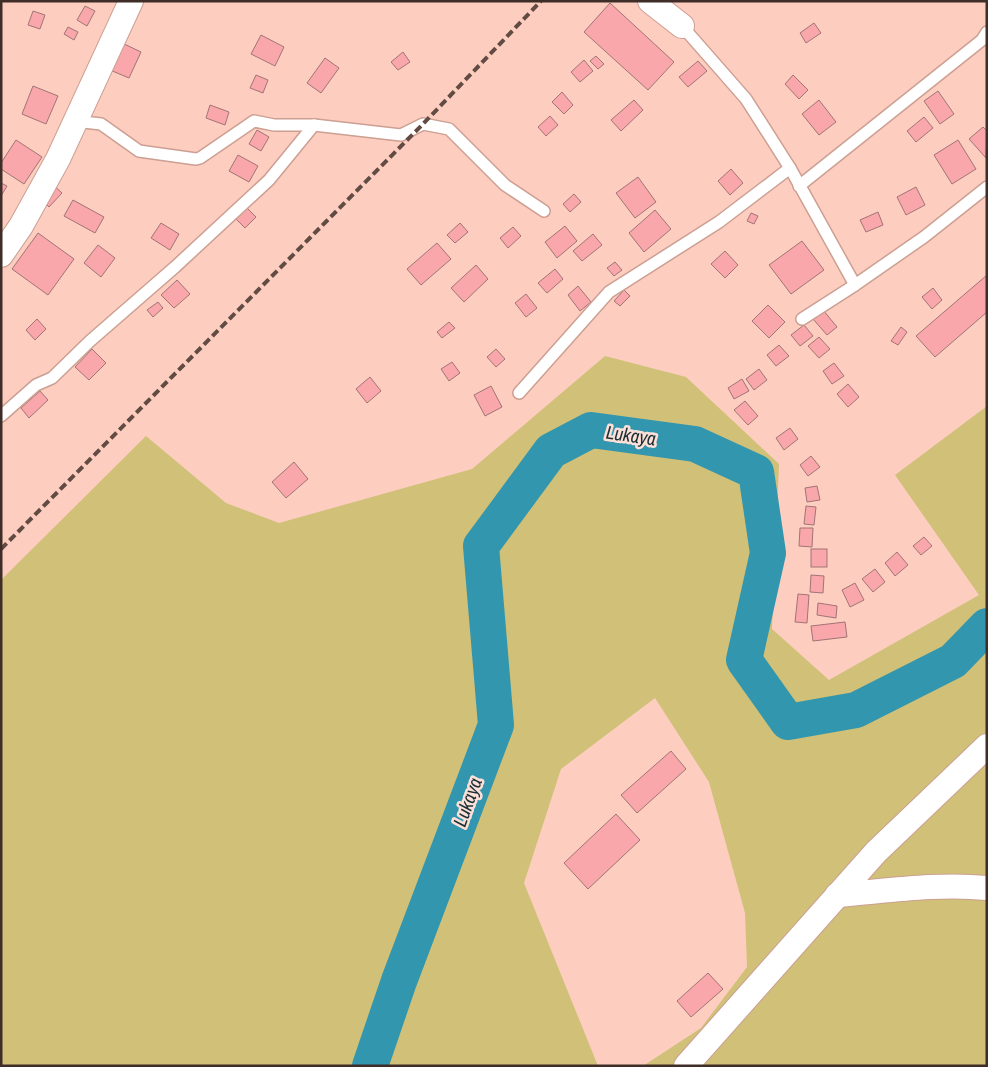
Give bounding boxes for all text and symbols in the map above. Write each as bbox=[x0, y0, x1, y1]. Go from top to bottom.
water label: Lukaya bbox=[604, 419, 658, 451]
water label: Lukaya bbox=[446, 774, 488, 830]

